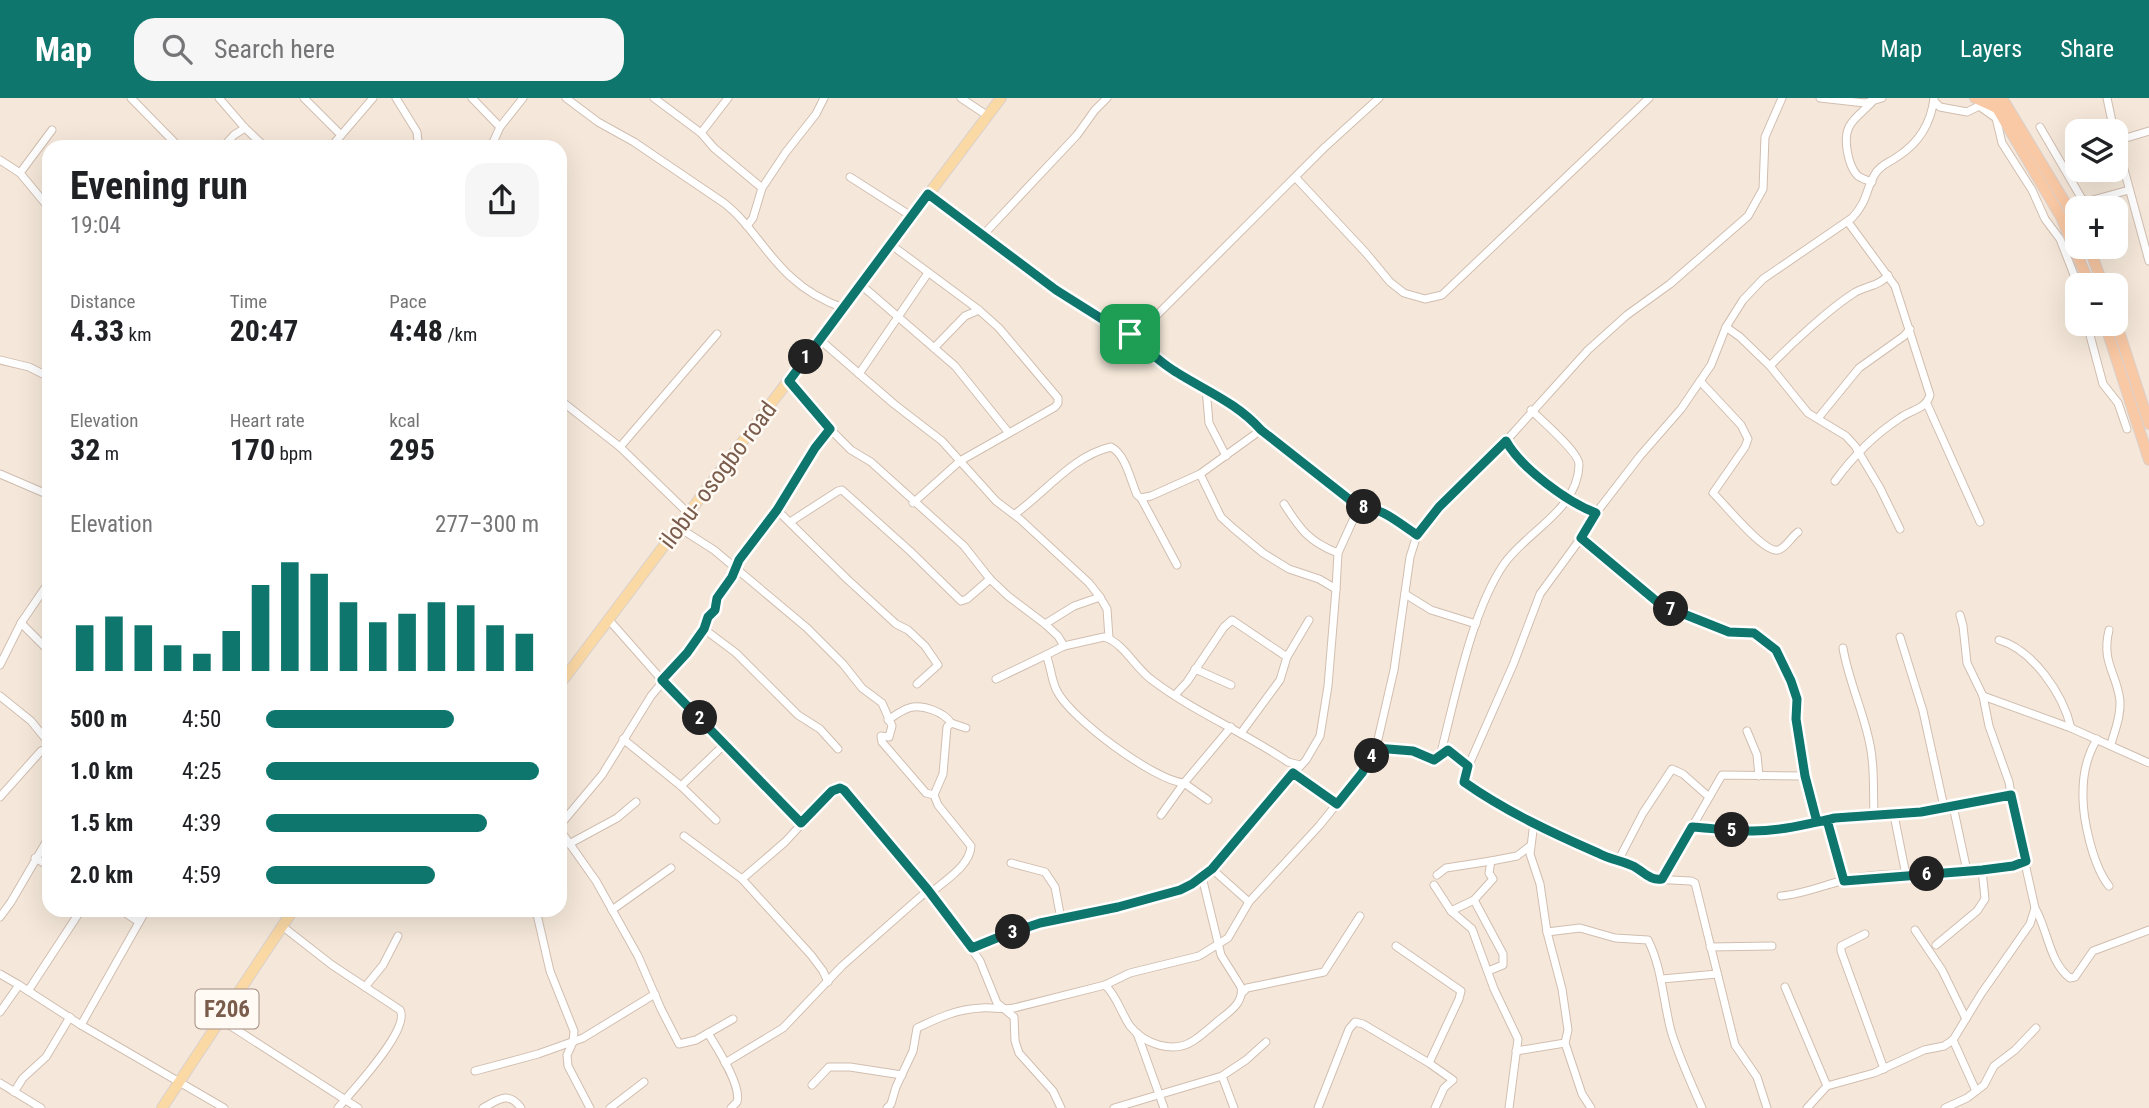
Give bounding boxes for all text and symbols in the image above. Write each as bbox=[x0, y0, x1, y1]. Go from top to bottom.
search box bbox=[134, 18, 624, 81]
text: Map bbox=[35, 30, 92, 69]
icon: search bbox=[158, 30, 196, 68]
text: Search here bbox=[214, 34, 335, 64]
text: Map bbox=[1881, 35, 1922, 63]
text: Layers bbox=[1960, 35, 2022, 63]
text: Share bbox=[2060, 35, 2114, 63]
map controls bbox=[2065, 119, 2128, 336]
button: layers bbox=[2065, 119, 2128, 182]
button: share bbox=[465, 163, 539, 237]
text: Evening run bbox=[70, 164, 248, 208]
button: + bbox=[2065, 196, 2128, 259]
text: 19:04 bbox=[70, 212, 121, 239]
button: − bbox=[2065, 273, 2128, 336]
text: Distance bbox=[70, 290, 135, 313]
text: Time bbox=[230, 290, 267, 313]
text: Pace bbox=[389, 290, 427, 313]
pin bbox=[1100, 304, 1160, 364]
text: 4.33 bbox=[70, 313, 124, 348]
text: 20:47 bbox=[230, 313, 299, 348]
text: 4:48 bbox=[389, 313, 443, 348]
icon: arrive bbox=[1111, 315, 1149, 353]
text: km bbox=[124, 323, 151, 346]
text: /km bbox=[443, 323, 477, 346]
pin: 1 bbox=[788, 340, 824, 374]
text: 1 bbox=[801, 345, 810, 368]
street label: ilobu- osogbo road bbox=[654, 396, 782, 554]
text: Elevation bbox=[70, 409, 138, 432]
text: Heart rate bbox=[230, 409, 305, 432]
text: kcal bbox=[389, 409, 420, 432]
text: 32 bbox=[70, 432, 100, 467]
text: 170 bbox=[230, 432, 275, 467]
text: 295 bbox=[389, 432, 435, 467]
text: m bbox=[100, 442, 119, 465]
text: bpm bbox=[275, 442, 313, 465]
pin: 8 bbox=[1346, 490, 1382, 524]
text: 8 bbox=[1359, 495, 1368, 518]
text: Elevation bbox=[70, 511, 153, 538]
text: 277–300 m bbox=[435, 511, 539, 538]
pin: 7 bbox=[1654, 592, 1688, 626]
text: 7 bbox=[1666, 597, 1675, 620]
pin: 2 bbox=[682, 700, 718, 736]
text: 500 m bbox=[70, 706, 127, 733]
text: 4:50 bbox=[182, 706, 221, 733]
text: 2 bbox=[695, 706, 704, 729]
pin: 4 bbox=[1354, 738, 1390, 774]
text: 4 bbox=[1367, 744, 1376, 767]
text: 1.0 km bbox=[70, 758, 133, 785]
text: 4:25 bbox=[182, 758, 221, 785]
text: 1.5 km bbox=[70, 810, 133, 837]
text: 4:39 bbox=[182, 810, 221, 837]
pin: 5 bbox=[1714, 812, 1750, 848]
text: 5 bbox=[1727, 818, 1736, 841]
pin: 6 bbox=[1910, 856, 1944, 892]
text: 2.0 km bbox=[70, 862, 133, 889]
text: 4:59 bbox=[182, 862, 221, 889]
text: 6 bbox=[1922, 862, 1931, 885]
pin: 3 bbox=[996, 914, 1030, 950]
text: 3 bbox=[1008, 920, 1017, 943]
road number: F206 bbox=[196, 989, 258, 1028]

